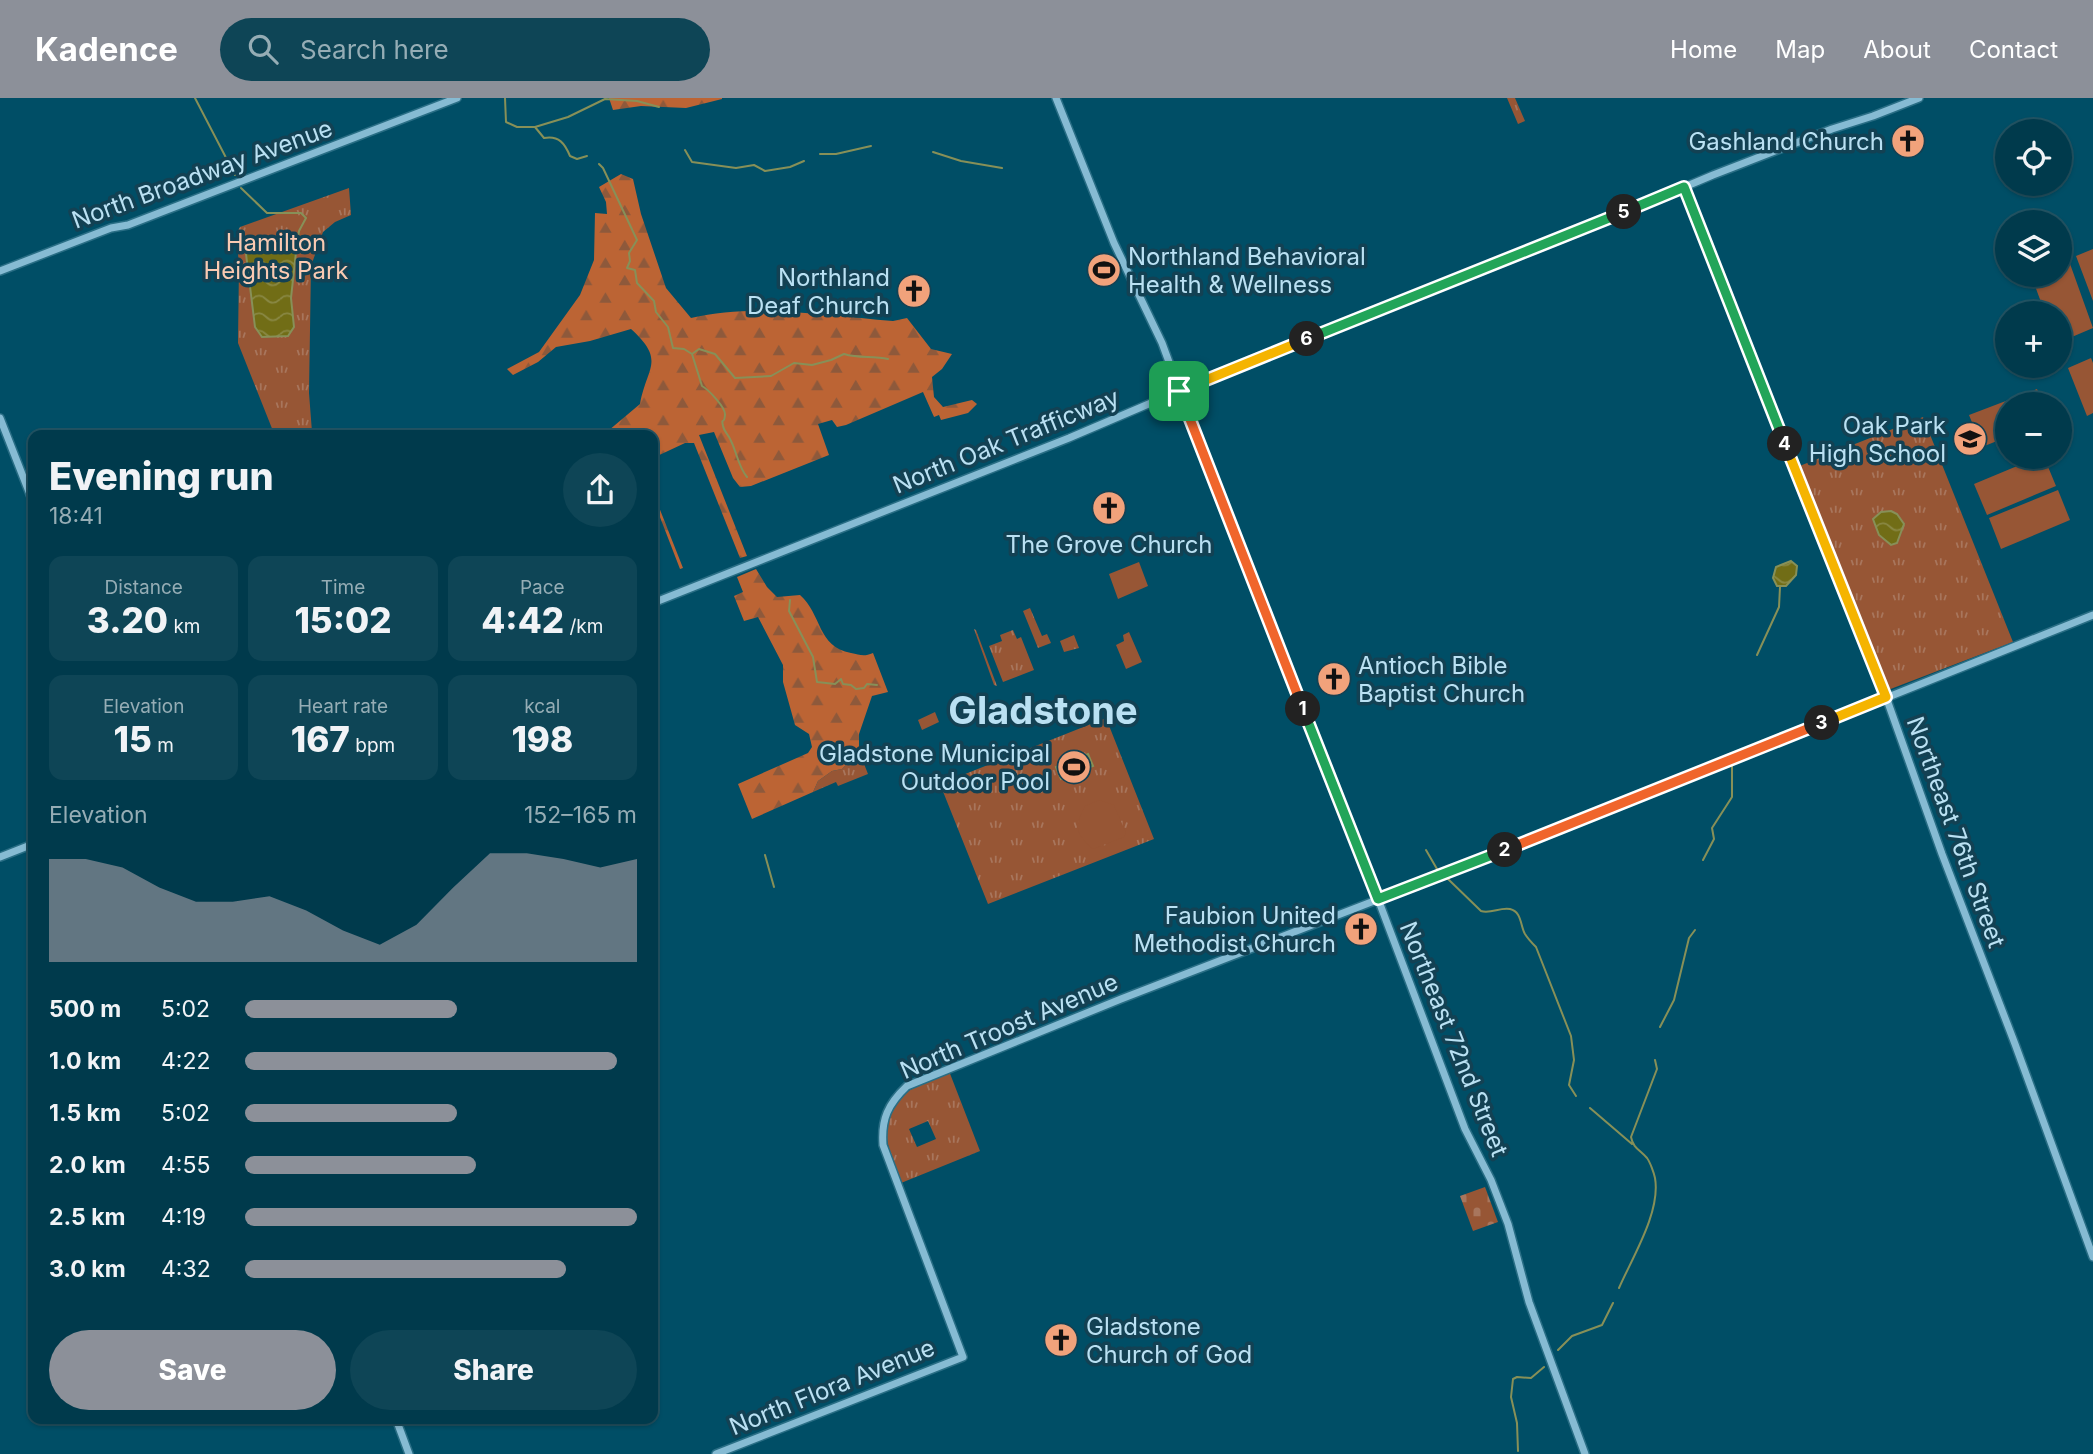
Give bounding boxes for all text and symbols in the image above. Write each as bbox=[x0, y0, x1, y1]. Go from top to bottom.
search box bbox=[220, 18, 710, 81]
text: Kadence bbox=[35, 29, 178, 69]
icon: search bbox=[244, 30, 282, 68]
text: Search here bbox=[300, 34, 449, 65]
text: Home bbox=[1670, 35, 1737, 64]
text: Map bbox=[1775, 35, 1825, 64]
text: About bbox=[1863, 35, 1931, 64]
text: Contact bbox=[1969, 35, 2058, 64]
street label: North Broadway Avenue bbox=[68, 113, 336, 235]
map controls bbox=[1995, 119, 2072, 469]
button: locate bbox=[1995, 119, 2072, 196]
church icon: Gashland Church bbox=[1889, 122, 1927, 160]
place label: Gashland Church bbox=[1688, 127, 1884, 156]
pin: 5 bbox=[1606, 194, 1642, 230]
text: 5 bbox=[1617, 200, 1630, 223]
button: layers bbox=[1995, 210, 2072, 287]
park label: Hamilton Heights Park bbox=[204, 228, 348, 285]
place label: Northland Behavioral Health & Wellness bbox=[1128, 242, 1366, 299]
sports icon: Northland Behavioral Health & Wellness bbox=[1085, 251, 1123, 289]
place label: Northland Deaf Church bbox=[747, 263, 890, 320]
church icon: Northland Deaf Church bbox=[895, 272, 933, 310]
button: + bbox=[1995, 301, 2072, 378]
pin: 6 bbox=[1290, 322, 1324, 356]
text: 6 bbox=[1300, 327, 1313, 350]
pin bbox=[1149, 361, 1209, 421]
icon: arrive bbox=[1160, 372, 1198, 410]
street label: North Oak Trafficway bbox=[889, 382, 1123, 500]
button: − bbox=[1995, 392, 2072, 469]
place label: Oak Park High School bbox=[1809, 411, 1946, 468]
school or university icon: Oak Park High School bbox=[1951, 420, 1989, 458]
pin: 4 bbox=[1768, 426, 1802, 462]
text: 4 bbox=[1778, 432, 1791, 455]
text: Evening run bbox=[49, 453, 274, 499]
button: share bbox=[563, 453, 637, 527]
church icon: The Grove Church bbox=[1090, 489, 1128, 527]
text: 18:41 bbox=[49, 502, 103, 530]
place label: The Grove Church bbox=[1005, 530, 1213, 559]
text: Distance bbox=[104, 576, 183, 599]
text: Time bbox=[321, 576, 365, 599]
text: Pace bbox=[520, 576, 565, 599]
text: 3.20 bbox=[87, 599, 168, 641]
text: 15:02 bbox=[294, 599, 392, 641]
text: 4:42 bbox=[481, 599, 564, 641]
text: km bbox=[168, 615, 200, 638]
text: /km bbox=[564, 615, 603, 638]
place label: Antioch Bible Baptist Church bbox=[1358, 651, 1525, 708]
church icon: Antioch Bible Baptist Church bbox=[1315, 660, 1353, 698]
district label: Gladstone bbox=[948, 687, 1138, 733]
pin: 1 bbox=[1286, 692, 1320, 726]
text: Elevation bbox=[103, 695, 184, 718]
text: Heart rate bbox=[298, 695, 388, 718]
text: kcal bbox=[524, 695, 560, 718]
text: 1 bbox=[1298, 697, 1307, 720]
pin: 3 bbox=[1804, 706, 1840, 740]
text: 3 bbox=[1815, 711, 1828, 734]
street label: Northeast 76th Street bbox=[1901, 713, 2011, 952]
text: 15 bbox=[114, 718, 152, 760]
text: 167 bbox=[291, 718, 350, 760]
text: 198 bbox=[511, 718, 573, 760]
text: m bbox=[152, 734, 174, 757]
text: bpm bbox=[350, 734, 395, 757]
place label: Gladstone Municipal Outdoor Pool bbox=[819, 739, 1050, 796]
sports icon: Gladstone Municipal Outdoor Pool bbox=[1055, 748, 1093, 786]
text: Elevation bbox=[49, 801, 148, 829]
text: 152–165 m bbox=[524, 801, 637, 829]
pin: 2 bbox=[1488, 832, 1522, 868]
text: 2 bbox=[1499, 838, 1510, 861]
place label: Faubion United Methodist Church bbox=[1134, 901, 1336, 958]
church icon: Faubion United Methodist Church bbox=[1342, 910, 1380, 948]
street label: Northeast 72nd Street bbox=[1394, 917, 1514, 1161]
street label: North Troost Avenue bbox=[896, 967, 1122, 1085]
text: 500 m bbox=[49, 995, 121, 1023]
text: 5:02 bbox=[161, 995, 210, 1023]
text: 1.0 km bbox=[49, 1047, 121, 1075]
text: 4:22 bbox=[161, 1047, 211, 1075]
text: 1.5 km bbox=[49, 1099, 121, 1127]
text: 5:02 bbox=[161, 1099, 210, 1127]
text: 2.0 km bbox=[49, 1151, 126, 1179]
text: 4:55 bbox=[161, 1151, 210, 1179]
text: 2.5 km bbox=[49, 1203, 126, 1231]
text: 4:19 bbox=[161, 1203, 206, 1231]
text: 3.0 km bbox=[49, 1255, 126, 1283]
text: 4:32 bbox=[161, 1255, 211, 1283]
place label: Gladstone Church of God bbox=[1086, 1312, 1252, 1369]
church icon: Gladstone Church of God bbox=[1042, 1321, 1080, 1359]
button: Save bbox=[49, 1330, 336, 1410]
button: Share bbox=[350, 1330, 637, 1410]
street label: North Flora Avenue bbox=[725, 1333, 939, 1441]

